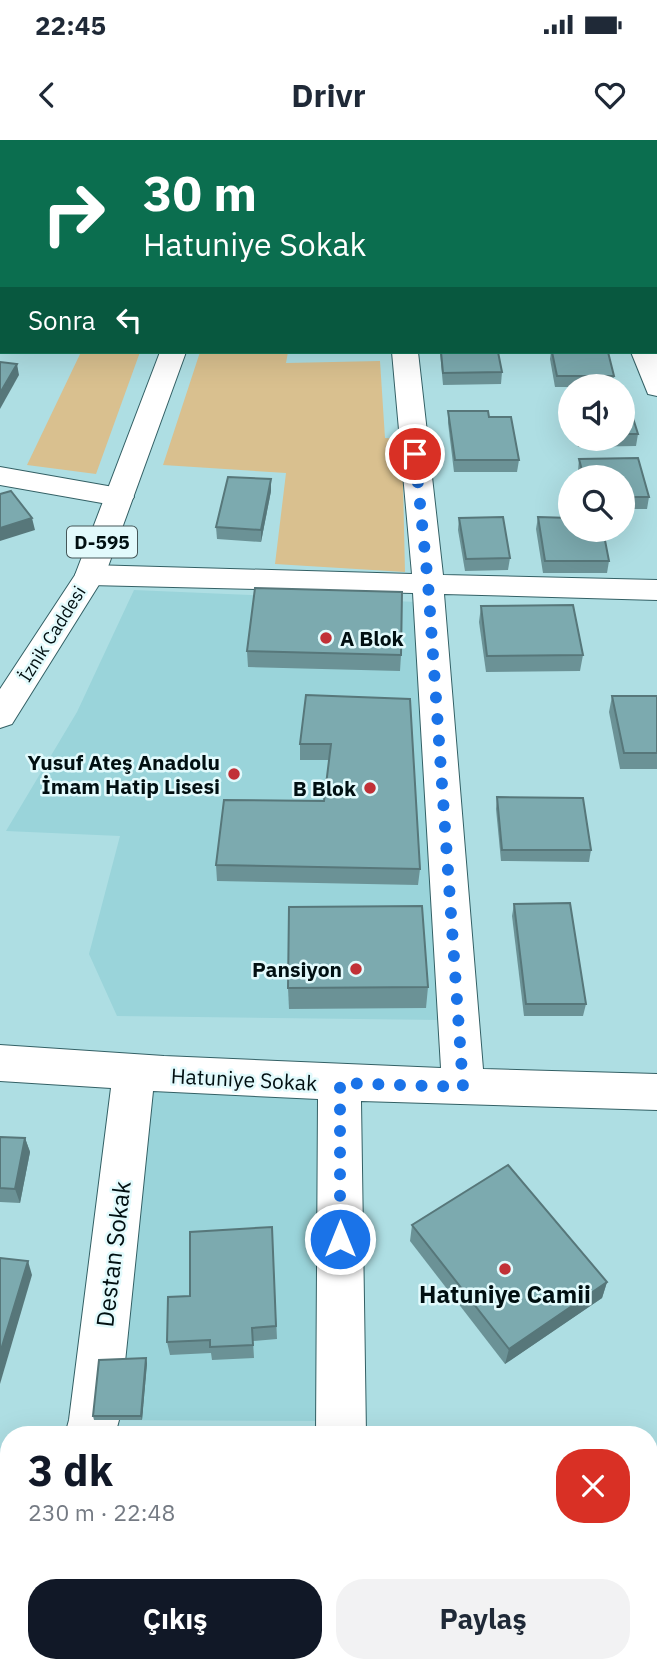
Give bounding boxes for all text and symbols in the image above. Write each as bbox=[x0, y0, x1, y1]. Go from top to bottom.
text: 22:45 bbox=[35, 8, 106, 42]
text: Drivr bbox=[291, 74, 366, 116]
icon: back bbox=[28, 76, 66, 114]
icon: heart bbox=[591, 76, 629, 114]
text: 30 m bbox=[143, 161, 257, 224]
icon: right bbox=[28, 168, 119, 259]
text: Hatuniye Sokak bbox=[143, 223, 366, 265]
icon: left bbox=[110, 301, 148, 339]
text: Sonra bbox=[28, 303, 96, 337]
map controls bbox=[558, 374, 635, 542]
button: sound bbox=[558, 374, 635, 451]
pin bbox=[385, 424, 445, 484]
icon: arrive bbox=[396, 435, 434, 473]
button: search bbox=[558, 465, 635, 542]
road number: D-595 bbox=[67, 526, 137, 558]
street label: İznik Caddesi bbox=[13, 582, 91, 686]
place label: A Blok bbox=[340, 624, 405, 652]
marker: A Blok bbox=[318, 630, 334, 646]
place label: Yusuf Ateş Anadolu İmam Hatip Lisesi bbox=[27, 748, 220, 800]
marker: Yusuf Ateş Anadolu İmam Hatip Lisesi bbox=[226, 766, 242, 782]
place label: B Blok bbox=[293, 774, 357, 802]
marker: B Blok bbox=[362, 780, 378, 796]
place label: Pansiyon bbox=[252, 955, 342, 983]
marker: Pansiyon bbox=[348, 961, 364, 977]
street label: Hatuniye Sokak bbox=[170, 1061, 318, 1097]
street label: Destan Sokak bbox=[88, 1179, 138, 1329]
position arrow bbox=[303, 1202, 377, 1276]
marker: Hatuniye Camii bbox=[497, 1261, 513, 1277]
place label: Hatuniye Camii bbox=[419, 1278, 591, 1310]
text: 3 dk bbox=[28, 1443, 113, 1498]
button: close bbox=[556, 1449, 630, 1523]
text: 230 m · 22:48 bbox=[28, 1497, 175, 1527]
button: Çıkış bbox=[28, 1579, 322, 1659]
button: Paylaş bbox=[336, 1579, 630, 1659]

